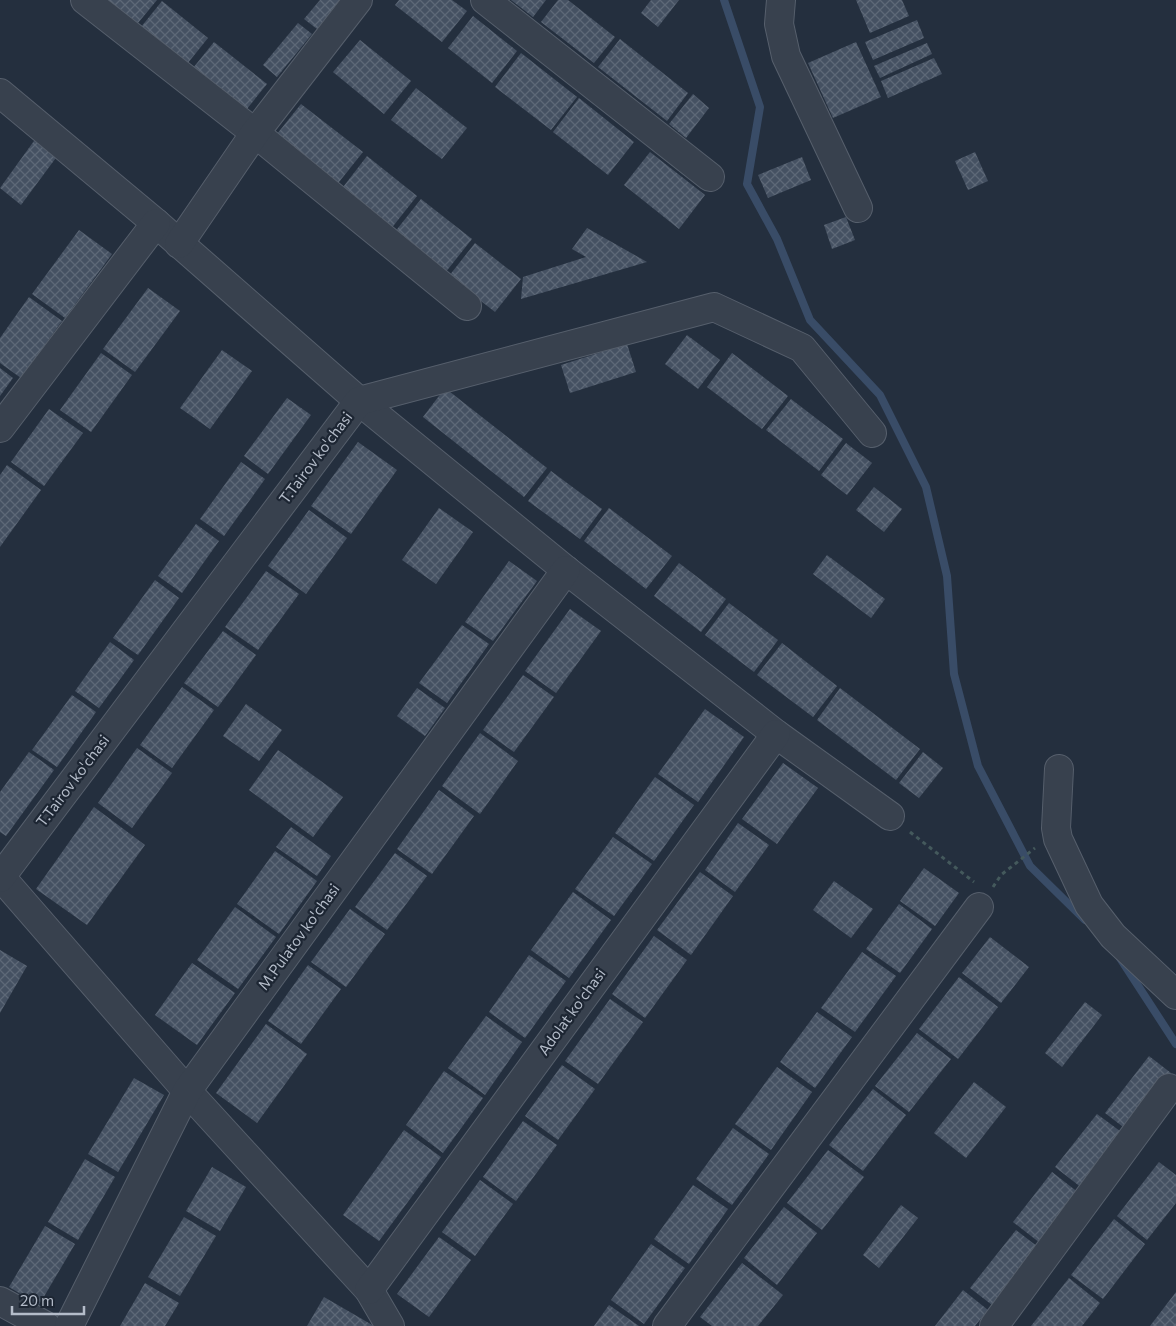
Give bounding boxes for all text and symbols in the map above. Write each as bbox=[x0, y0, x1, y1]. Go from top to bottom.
street label: T.Tairov ko'chasi bbox=[275, 408, 356, 507]
street label: T.Tairov ko'chasi bbox=[32, 731, 113, 830]
street label: M.Pulatov ko'chasi bbox=[254, 880, 343, 993]
street label: Adolat ko'chasi bbox=[534, 965, 609, 1058]
scale bar bbox=[12, 1284, 85, 1316]
text: 20 m bbox=[20, 1291, 54, 1309]

